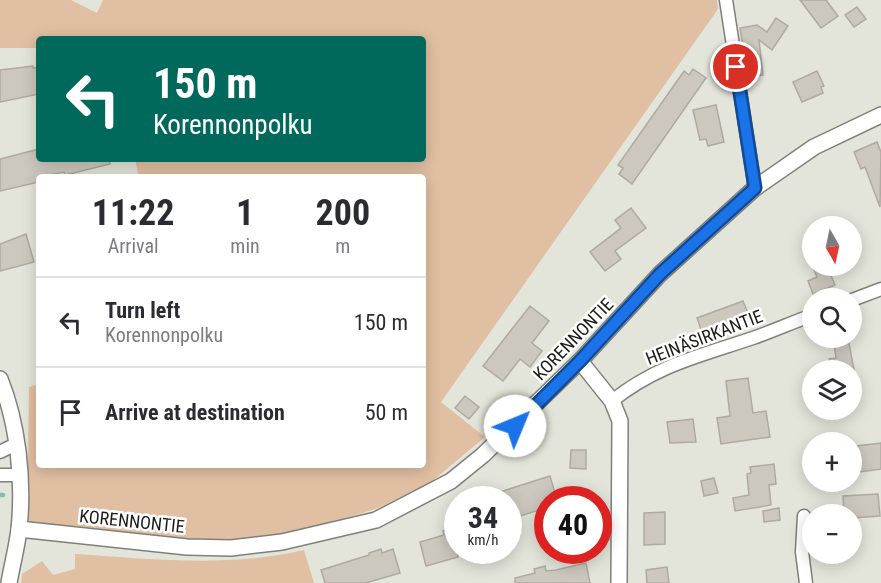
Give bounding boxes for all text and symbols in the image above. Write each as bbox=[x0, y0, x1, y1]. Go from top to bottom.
pin bbox=[710, 41, 761, 92]
icon: arrive bbox=[719, 50, 752, 83]
text: 150 m bbox=[153, 59, 258, 108]
icon: left bbox=[54, 60, 132, 138]
text: Korennonpolku bbox=[153, 109, 313, 141]
text: 11:22 bbox=[92, 192, 174, 234]
text: 1 bbox=[236, 192, 254, 234]
text: 200 bbox=[316, 192, 370, 234]
north arrow bbox=[802, 216, 862, 276]
map controls bbox=[802, 216, 862, 564]
text: Arrival bbox=[108, 234, 159, 258]
text: min bbox=[230, 234, 260, 258]
text: m bbox=[335, 234, 350, 258]
button: search bbox=[802, 288, 862, 348]
street label: KORENNONTIE bbox=[529, 294, 617, 384]
text: Turn left bbox=[105, 298, 180, 323]
street label: HEINÄSIRKANTIE bbox=[643, 305, 766, 369]
icon: left bbox=[54, 306, 87, 339]
text: 150 m bbox=[354, 310, 408, 335]
text: Korennonpolku bbox=[105, 323, 223, 347]
button: layers bbox=[802, 360, 862, 420]
position arrow bbox=[483, 394, 547, 458]
icon: arrive bbox=[54, 396, 87, 429]
text: Arrive at destination bbox=[105, 400, 285, 425]
text: 50 m bbox=[365, 400, 408, 425]
button: + bbox=[802, 432, 862, 492]
speed limit sign: 40 bbox=[534, 486, 612, 564]
text: 34 bbox=[468, 500, 498, 535]
button: − bbox=[802, 504, 862, 564]
street label: KORENNONTIE bbox=[78, 505, 186, 537]
text: km/h bbox=[468, 531, 498, 549]

